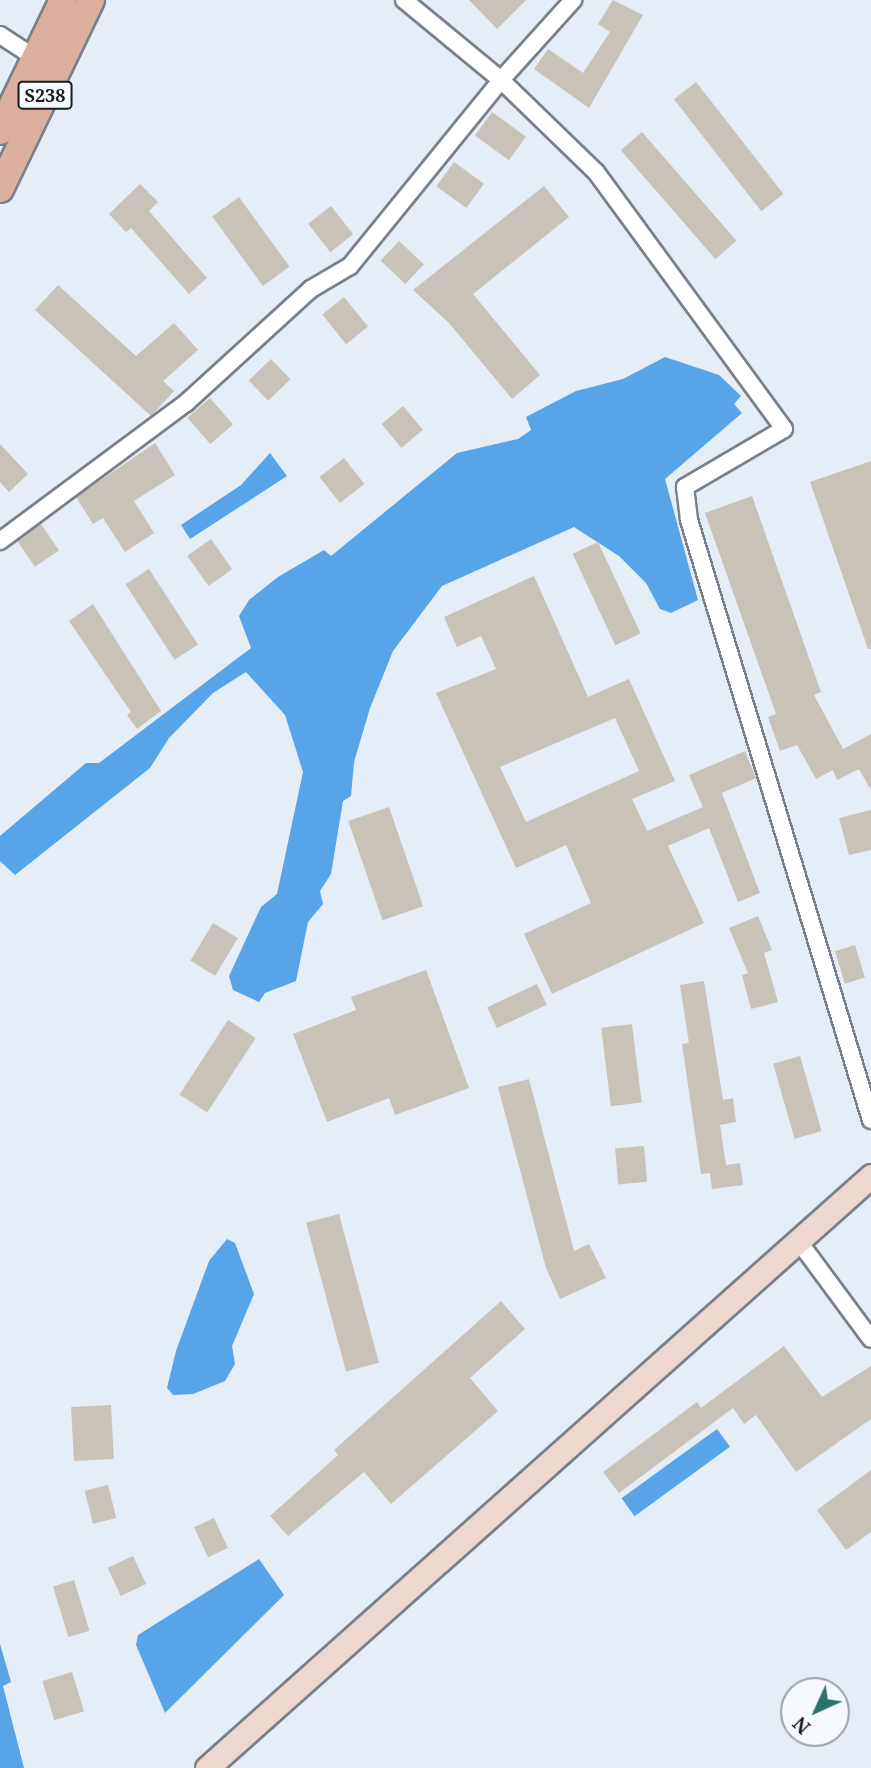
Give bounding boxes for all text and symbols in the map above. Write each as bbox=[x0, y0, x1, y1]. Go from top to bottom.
road number: S238 bbox=[17, 80, 73, 110]
north arrow bbox=[780, 1677, 850, 1747]
text: N bbox=[787, 1711, 816, 1740]

